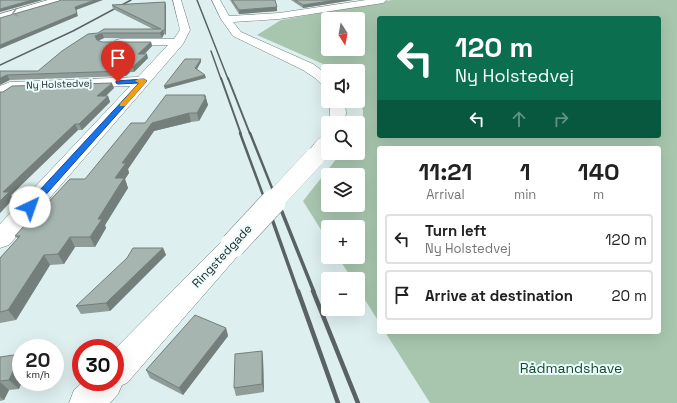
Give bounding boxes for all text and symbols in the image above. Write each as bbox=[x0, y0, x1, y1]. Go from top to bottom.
one-way arrow bbox=[12, 8, 19, 17]
north arrow bbox=[321, 12, 365, 56]
map controls bbox=[321, 12, 365, 316]
text: 120 m bbox=[455, 29, 533, 65]
icon: left bbox=[389, 32, 441, 84]
pin bbox=[101, 41, 135, 82]
icon: arrive bbox=[107, 47, 129, 69]
button: sound bbox=[321, 64, 365, 108]
text: Ny Holstedvej bbox=[455, 64, 574, 87]
street label: Ny Holstedvej bbox=[26, 76, 92, 92]
icon: left bbox=[466, 108, 488, 130]
icon: ahead bbox=[508, 108, 530, 130]
icon: right bbox=[550, 108, 572, 130]
button: search bbox=[321, 116, 365, 160]
text: 11:21 bbox=[419, 156, 472, 187]
text: 1 bbox=[520, 156, 531, 187]
text: 140 bbox=[578, 156, 619, 187]
button: layers bbox=[321, 168, 365, 212]
position arrow bbox=[9, 186, 51, 228]
text: Arrival bbox=[426, 186, 465, 203]
text: min bbox=[514, 186, 536, 203]
text: m bbox=[593, 186, 604, 203]
button: + bbox=[321, 220, 365, 264]
street label: Ringstedgade bbox=[188, 221, 256, 291]
text: Turn left bbox=[425, 221, 487, 240]
icon: left bbox=[391, 228, 413, 250]
text: 120 m bbox=[605, 230, 647, 249]
text: Ny Holstedvej bbox=[425, 240, 511, 257]
button: − bbox=[321, 272, 365, 316]
icon: arrive bbox=[391, 284, 413, 306]
text: Arrive at destination bbox=[425, 286, 573, 305]
text: 20 m bbox=[612, 286, 647, 305]
speed limit sign: 30 bbox=[72, 339, 124, 391]
text: 20 bbox=[26, 347, 50, 373]
park label: Rådmandshave bbox=[520, 359, 622, 377]
text: km/h bbox=[26, 368, 50, 381]

